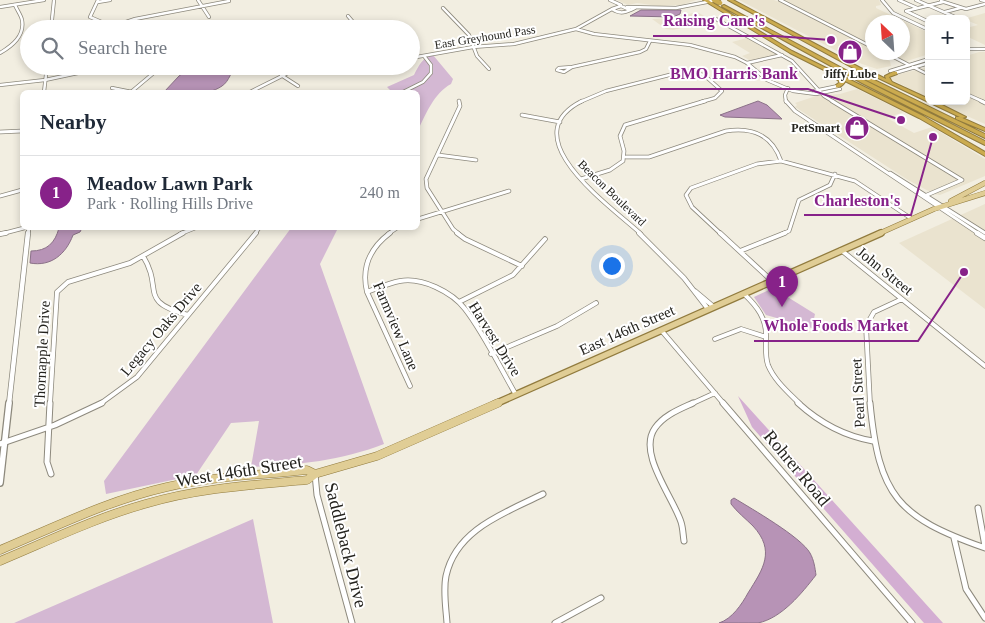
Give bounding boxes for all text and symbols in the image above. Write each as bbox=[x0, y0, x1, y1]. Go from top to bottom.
callout: Raising Cane's bbox=[653, 5, 775, 36]
text: Raising Cane's bbox=[663, 12, 765, 30]
north arrow bbox=[865, 15, 910, 60]
map controls bbox=[925, 15, 970, 105]
button: + bbox=[925, 15, 970, 60]
search box bbox=[20, 20, 420, 75]
street label: East Greyhound Pass bbox=[434, 22, 537, 52]
icon: search bbox=[38, 34, 66, 62]
text: Search here bbox=[78, 37, 167, 58]
shop icon: Jiffy Lube bbox=[837, 39, 863, 65]
callout: BMO Harris Bank bbox=[660, 58, 808, 89]
button: − bbox=[925, 60, 970, 105]
text: BMO Harris Bank bbox=[670, 65, 798, 82]
place label: Jiffy Lube bbox=[823, 67, 877, 81]
text: Nearby bbox=[40, 110, 107, 134]
shop icon: PetSmart bbox=[844, 115, 870, 141]
place label: PetSmart bbox=[791, 121, 840, 135]
street label: Beacon Boulevard bbox=[575, 157, 649, 229]
text: Meadow Lawn Park bbox=[87, 173, 253, 194]
text: 1 bbox=[52, 184, 60, 201]
text: 240 m bbox=[360, 184, 400, 201]
callout: Charleston's bbox=[804, 184, 911, 215]
text: Charleston's bbox=[814, 192, 900, 209]
text: Park · Rolling Hills Drive bbox=[87, 195, 253, 212]
street label: John Street bbox=[854, 244, 917, 299]
your location bbox=[599, 253, 625, 279]
pin: 1 bbox=[766, 266, 798, 307]
street label: Legacy Oaks Drive bbox=[117, 279, 205, 379]
street label: Farmview Lane bbox=[370, 279, 422, 373]
street label: Harvest Drive bbox=[466, 299, 524, 379]
street label: Thornapple Drive bbox=[31, 300, 53, 408]
street label: East 146th Street bbox=[577, 302, 678, 358]
callout: Whole Foods Market bbox=[754, 310, 918, 341]
text: Whole Foods Market bbox=[764, 317, 909, 334]
street label: Pearl Street bbox=[848, 357, 868, 428]
street label: Rohrer Road bbox=[760, 426, 834, 510]
street label: West 146th Street bbox=[174, 451, 304, 491]
street label: Saddleback Drive bbox=[321, 480, 371, 610]

